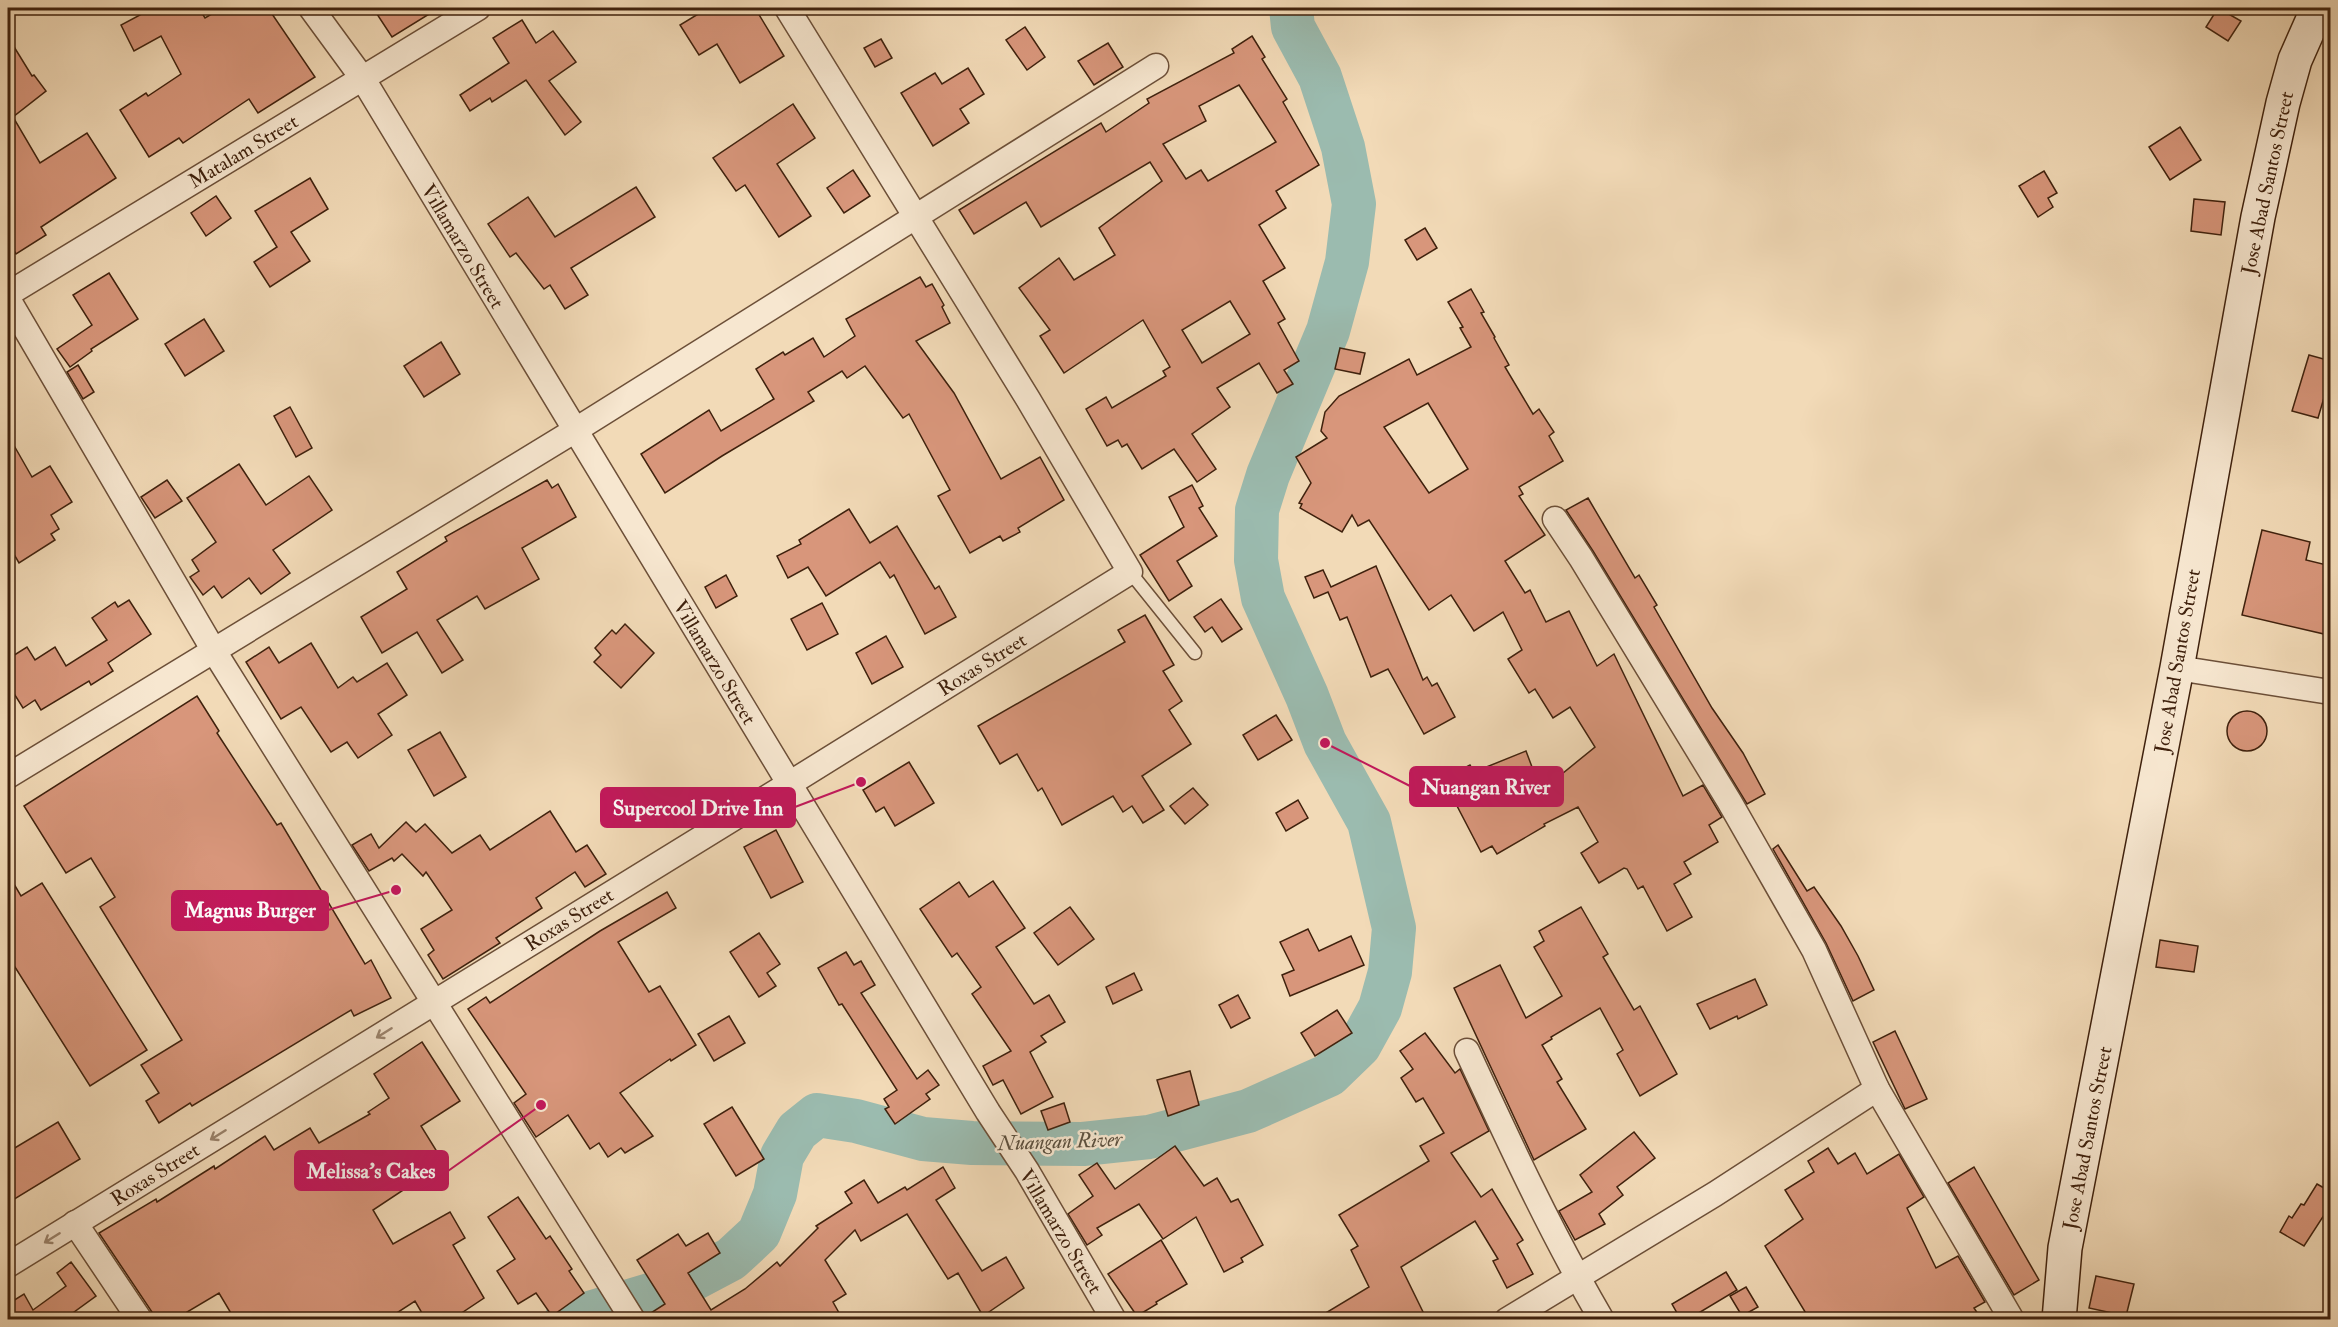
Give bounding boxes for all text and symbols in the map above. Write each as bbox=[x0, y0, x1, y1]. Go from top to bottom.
street label: Jose Abad Santos Street bbox=[2236, 89, 2299, 278]
street label: Matalam Street bbox=[184, 109, 303, 194]
street label: Villamarzo Street bbox=[416, 179, 510, 313]
street label: Jose Abad Santos Street bbox=[2149, 567, 2206, 756]
street label: Villamarzo Street bbox=[668, 595, 762, 729]
street label: Roxas Street bbox=[933, 627, 1032, 702]
callout: Nuangan River bbox=[1410, 767, 1563, 806]
text: Nuangan River bbox=[1421, 774, 1552, 801]
callout: Supercool Drive Inn bbox=[601, 788, 795, 827]
text: Supercool Drive Inn bbox=[613, 795, 783, 822]
street label: Roxas Street bbox=[520, 882, 619, 957]
callout: Magnus Burger bbox=[172, 891, 328, 930]
text: Magnus Burger bbox=[183, 897, 317, 924]
one-way arrow bbox=[376, 1028, 393, 1040]
street label: Jose Abad Santos Street bbox=[2057, 1044, 2118, 1233]
water label: Nuangan River bbox=[996, 1126, 1124, 1157]
one-way arrow bbox=[210, 1130, 227, 1142]
street label: Roxas Street bbox=[106, 1137, 205, 1212]
callout: Melissa's Cakes bbox=[295, 1151, 448, 1190]
text: Melissa's Cakes bbox=[306, 1158, 436, 1185]
street label: Villamarzo Street bbox=[1014, 1164, 1108, 1298]
one-way arrow bbox=[44, 1232, 61, 1244]

